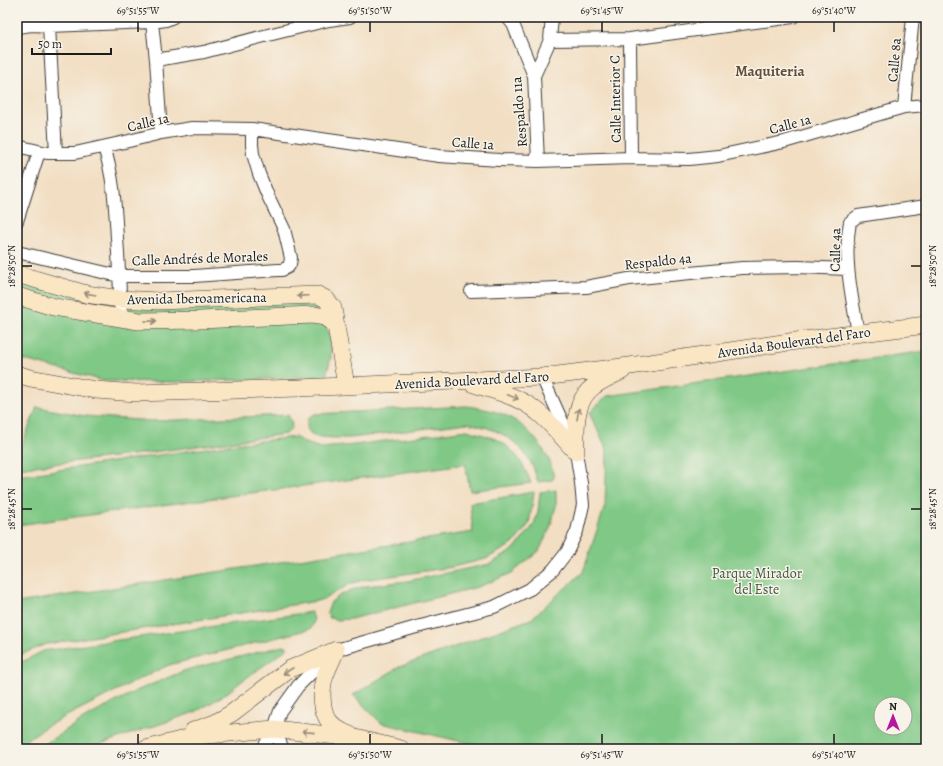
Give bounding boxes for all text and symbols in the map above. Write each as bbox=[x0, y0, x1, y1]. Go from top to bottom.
text: 69°51'55"W bbox=[117, 4, 160, 17]
text: 69°51'50"W bbox=[348, 4, 392, 17]
text: 69°51'45"W bbox=[581, 4, 624, 17]
text: 69°51'40"W bbox=[812, 4, 857, 17]
scale bar bbox=[32, 30, 111, 56]
text: 50 m bbox=[38, 36, 62, 52]
street label: Calle 8a bbox=[883, 37, 906, 83]
street label: Calle Interior C bbox=[605, 55, 626, 143]
district label: Maquiteria bbox=[735, 61, 806, 81]
street label: Respaldo 11a bbox=[507, 75, 532, 148]
street label: Calle 1a bbox=[125, 108, 171, 137]
street label: Calle 1a bbox=[767, 110, 814, 139]
street label: Calle 1a bbox=[451, 133, 495, 154]
street label: Calle 4a bbox=[826, 227, 845, 272]
text: 18°28'50"N bbox=[5, 245, 18, 287]
text: 18°28'50"N bbox=[926, 245, 939, 287]
street label: Calle Andrés de Morales bbox=[132, 247, 268, 270]
street label: Respaldo 4a bbox=[623, 248, 693, 274]
street label: Avenida Iberoamericana bbox=[126, 288, 267, 309]
one-way arrow bbox=[84, 290, 97, 298]
one-way arrow bbox=[297, 292, 310, 299]
one-way arrow bbox=[144, 317, 157, 325]
street label: Avenida Boulevard del Faro bbox=[715, 322, 872, 363]
street label: Avenida Boulevard del Faro bbox=[393, 367, 550, 394]
one-way arrow bbox=[506, 394, 518, 402]
one-way arrow bbox=[574, 407, 582, 420]
text: 18°28'45"N bbox=[5, 488, 18, 530]
text: 18°28'45"N bbox=[926, 488, 939, 530]
park label: Parque Mirador del Este bbox=[712, 564, 803, 599]
one-way arrow bbox=[283, 667, 294, 675]
north arrow bbox=[873, 696, 913, 736]
text: N bbox=[889, 699, 897, 714]
one-way arrow bbox=[302, 728, 315, 736]
text: 69°51'55"W bbox=[117, 748, 160, 761]
text: 69°51'50"W bbox=[348, 748, 392, 761]
text: 69°51'45"W bbox=[581, 748, 624, 761]
text: 69°51'40"W bbox=[812, 748, 857, 761]

